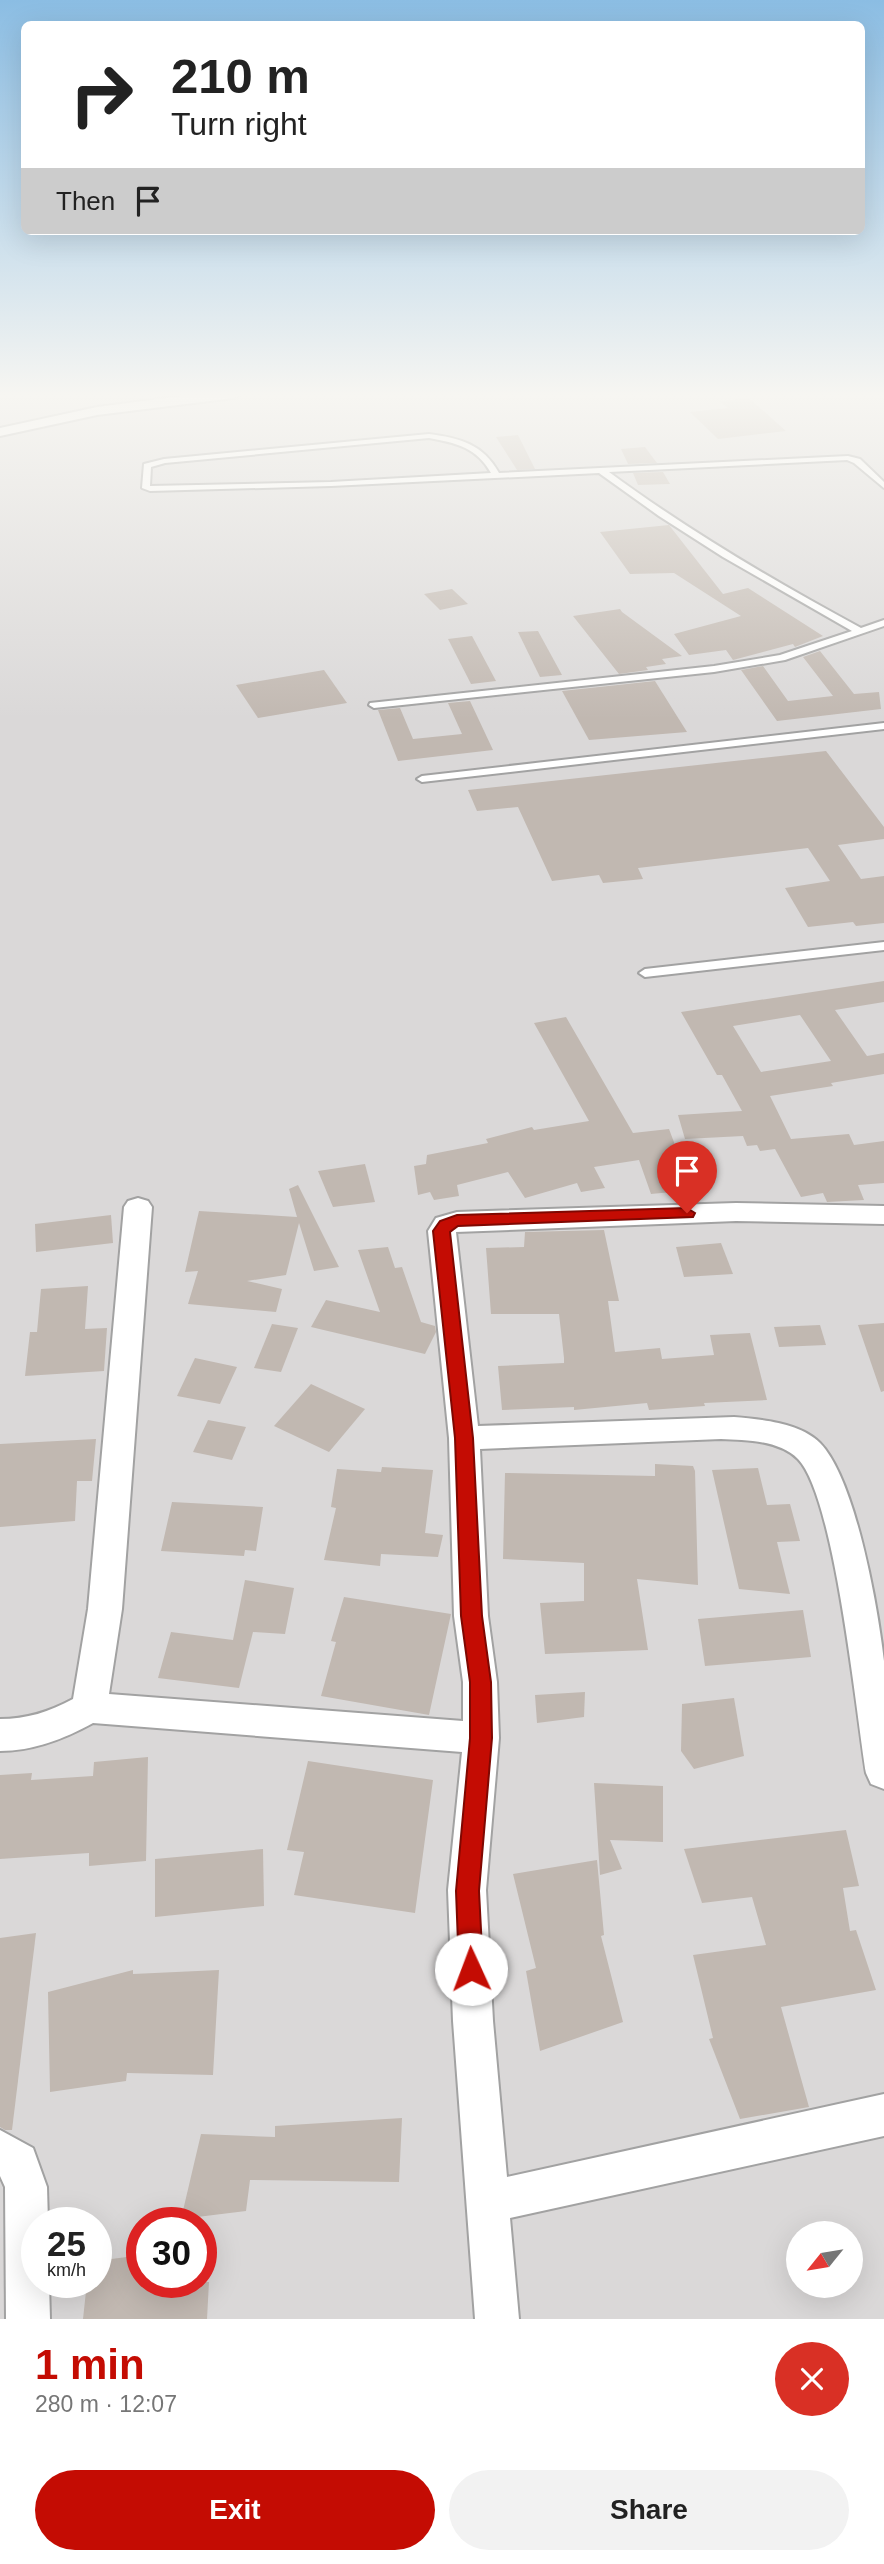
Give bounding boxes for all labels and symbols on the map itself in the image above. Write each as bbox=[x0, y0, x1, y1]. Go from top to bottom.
pin bbox=[657, 1141, 717, 1213]
position arrow bbox=[434, 1932, 508, 2006]
speed limit sign: 30 bbox=[126, 2207, 217, 2298]
north arrow bbox=[786, 2221, 863, 2298]

